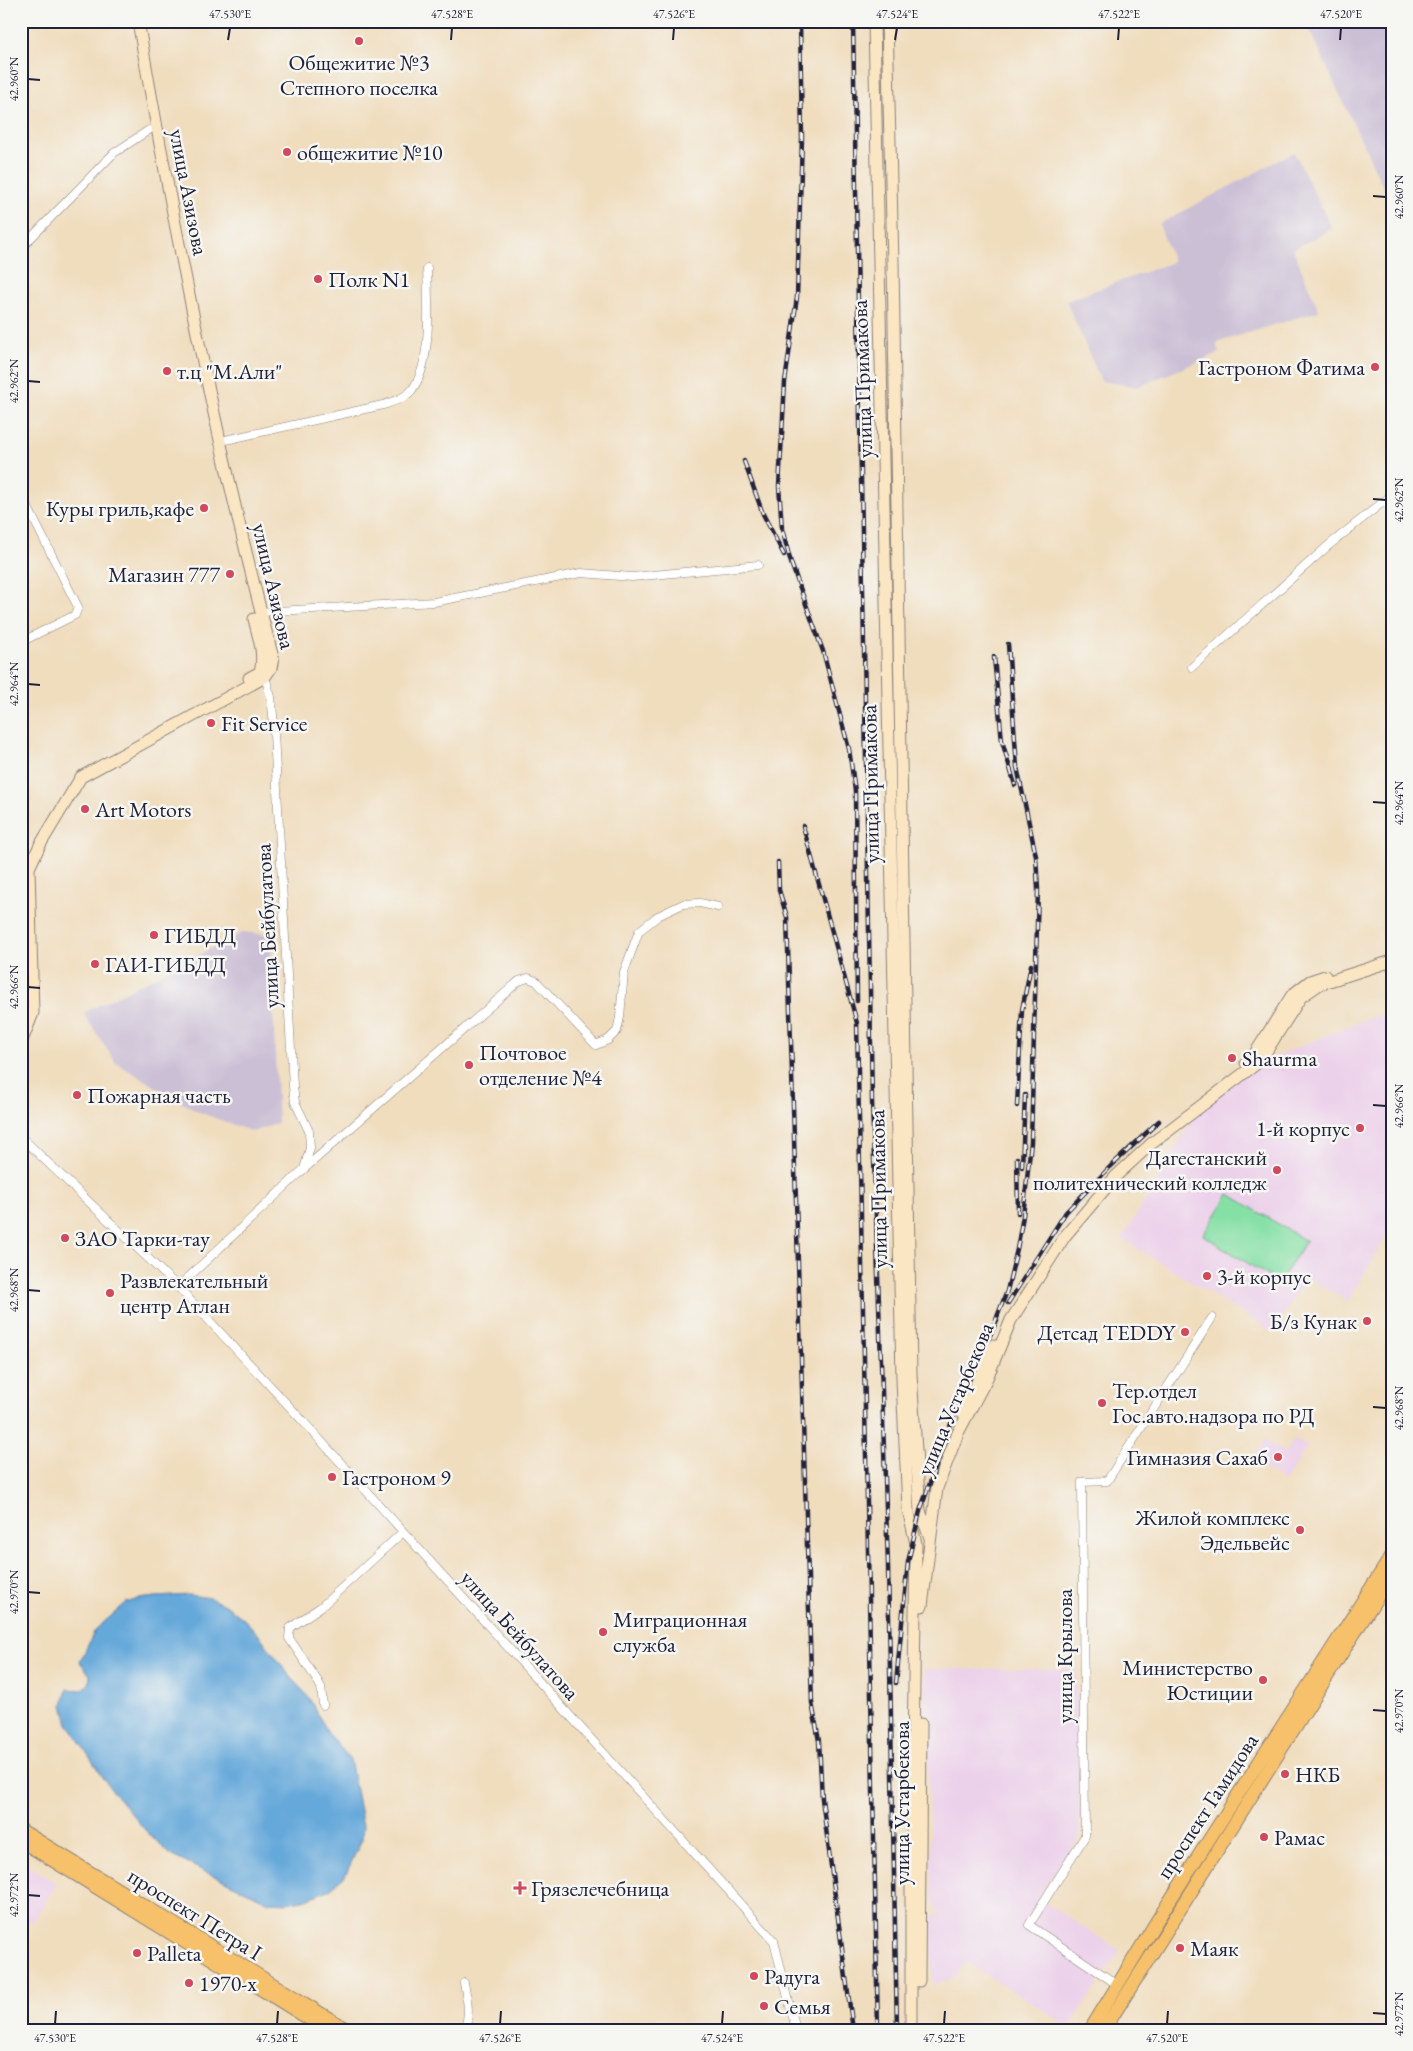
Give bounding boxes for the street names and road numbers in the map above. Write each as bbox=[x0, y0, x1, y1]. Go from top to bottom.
street label: улица Азизова bbox=[163, 126, 216, 258]
street label: улица Примакова bbox=[845, 299, 879, 459]
street label: улица Азизова bbox=[245, 520, 303, 652]
street label: улица Примакова bbox=[854, 704, 886, 864]
street label: улица Бейбулатова bbox=[248, 843, 286, 1009]
street label: улица Примакова bbox=[862, 1109, 894, 1269]
street label: улица Устарбекова bbox=[910, 1318, 1000, 1480]
street label: улица Бейбулатова bbox=[454, 1564, 586, 1706]
street label: улица Крылова bbox=[1050, 1588, 1079, 1723]
street label: улица Устарбекова bbox=[887, 1721, 916, 1885]
street label: проспект Гамидова bbox=[1149, 1728, 1265, 1884]
street label: проспект Петра I bbox=[122, 1861, 268, 1967]

